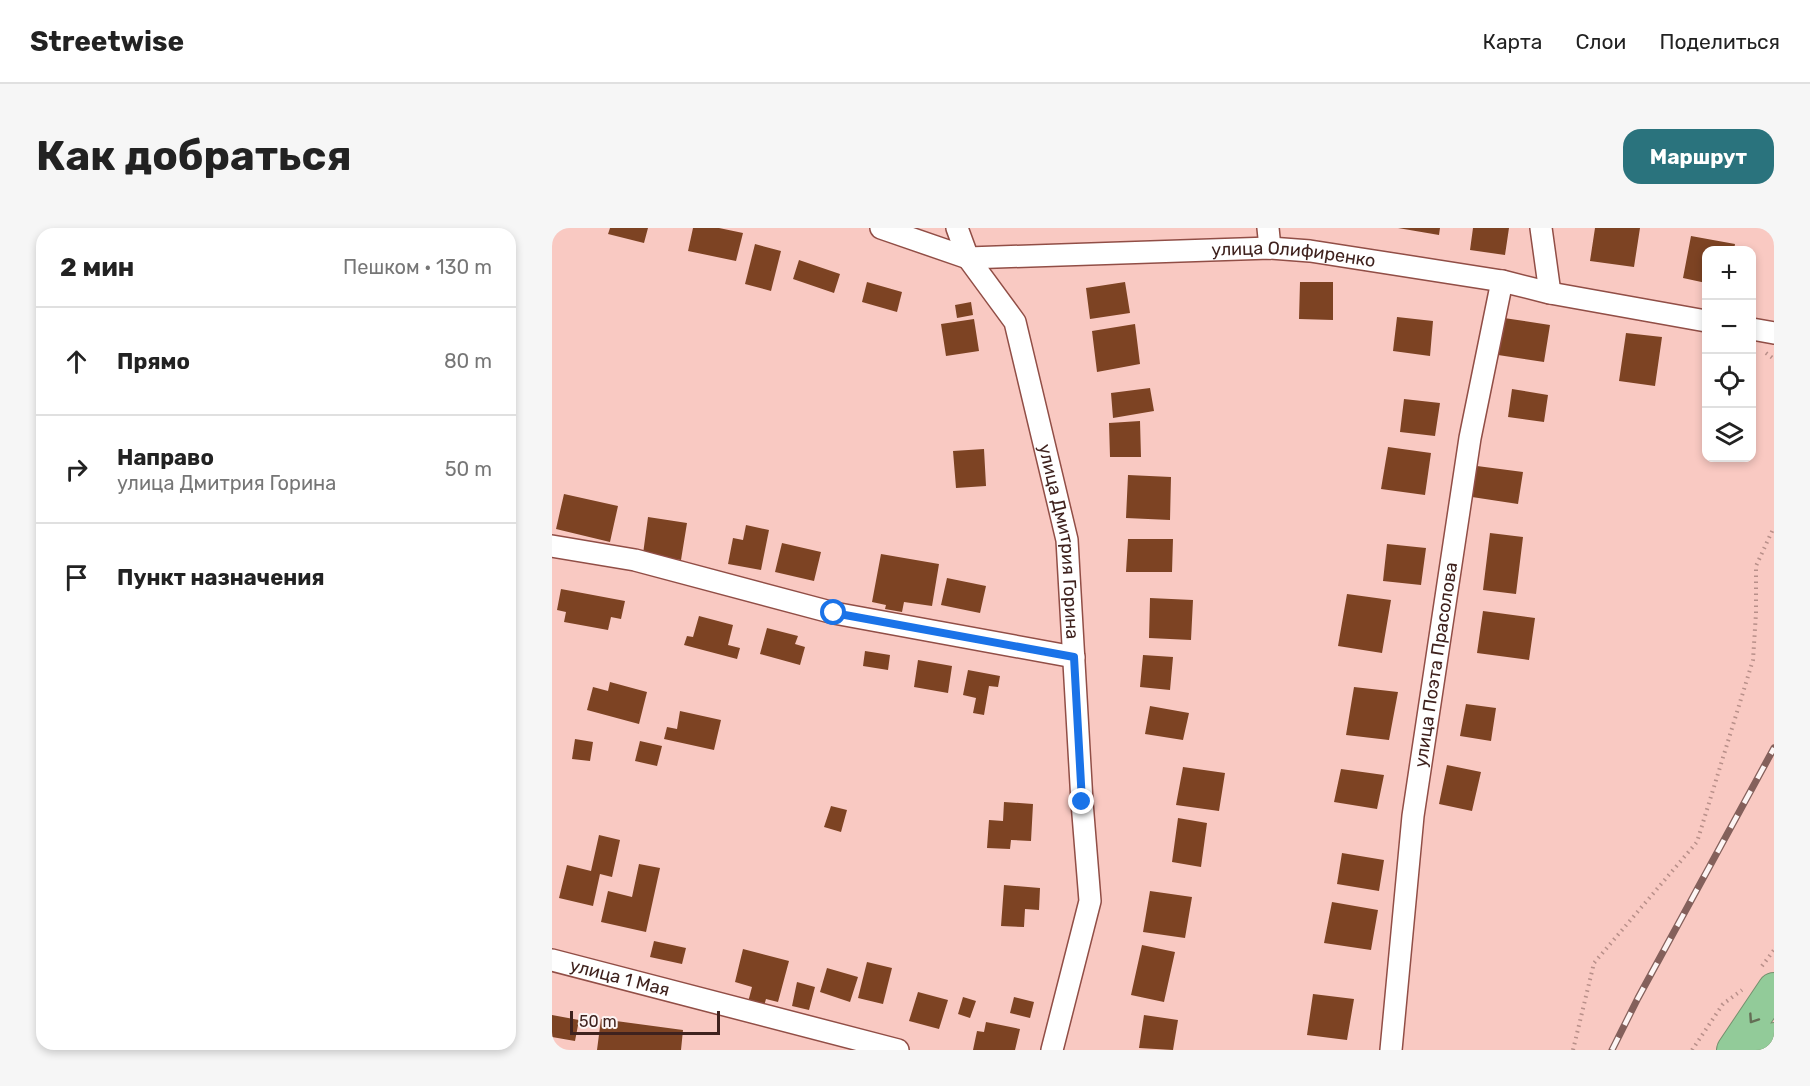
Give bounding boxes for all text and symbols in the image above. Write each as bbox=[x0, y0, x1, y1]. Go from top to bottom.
text: Streetwise bbox=[30, 25, 184, 58]
text: Карта bbox=[1482, 29, 1542, 54]
text: Слои bbox=[1575, 29, 1626, 54]
text: Поделиться bbox=[1659, 29, 1780, 54]
button: Маршрут bbox=[1623, 129, 1774, 184]
text: Как добраться bbox=[36, 131, 352, 181]
street label: улица Олифиренко bbox=[1211, 237, 1377, 272]
map controls bbox=[1702, 246, 1756, 462]
button: + bbox=[1702, 246, 1756, 300]
text: 2 мин bbox=[60, 252, 134, 283]
text: Пешком · 130 m bbox=[343, 255, 492, 279]
button: − bbox=[1702, 300, 1756, 354]
icon: ahead bbox=[60, 345, 93, 378]
text: Прямо bbox=[117, 348, 190, 375]
text: 80 m bbox=[444, 349, 492, 373]
button: locate bbox=[1702, 354, 1756, 408]
button: layers bbox=[1702, 408, 1756, 462]
street label: улица Дмитрия Горина bbox=[1034, 442, 1084, 640]
text: Направо bbox=[117, 444, 214, 471]
icon: right bbox=[60, 453, 93, 486]
text: 50 m bbox=[445, 457, 492, 481]
text: улица Дмитрия Горина bbox=[117, 471, 336, 495]
icon: arrive bbox=[60, 561, 93, 594]
street label: улица Поэта Прасолова bbox=[1409, 561, 1462, 769]
text: Пункт назначения bbox=[117, 564, 325, 591]
route start bbox=[820, 599, 846, 625]
route end bbox=[1068, 788, 1094, 814]
street label: улица 1 Мая bbox=[567, 954, 672, 1001]
scale bar bbox=[570, 1008, 720, 1036]
text: 50 m bbox=[579, 1012, 617, 1031]
one-way arrow bbox=[1750, 1013, 1761, 1024]

